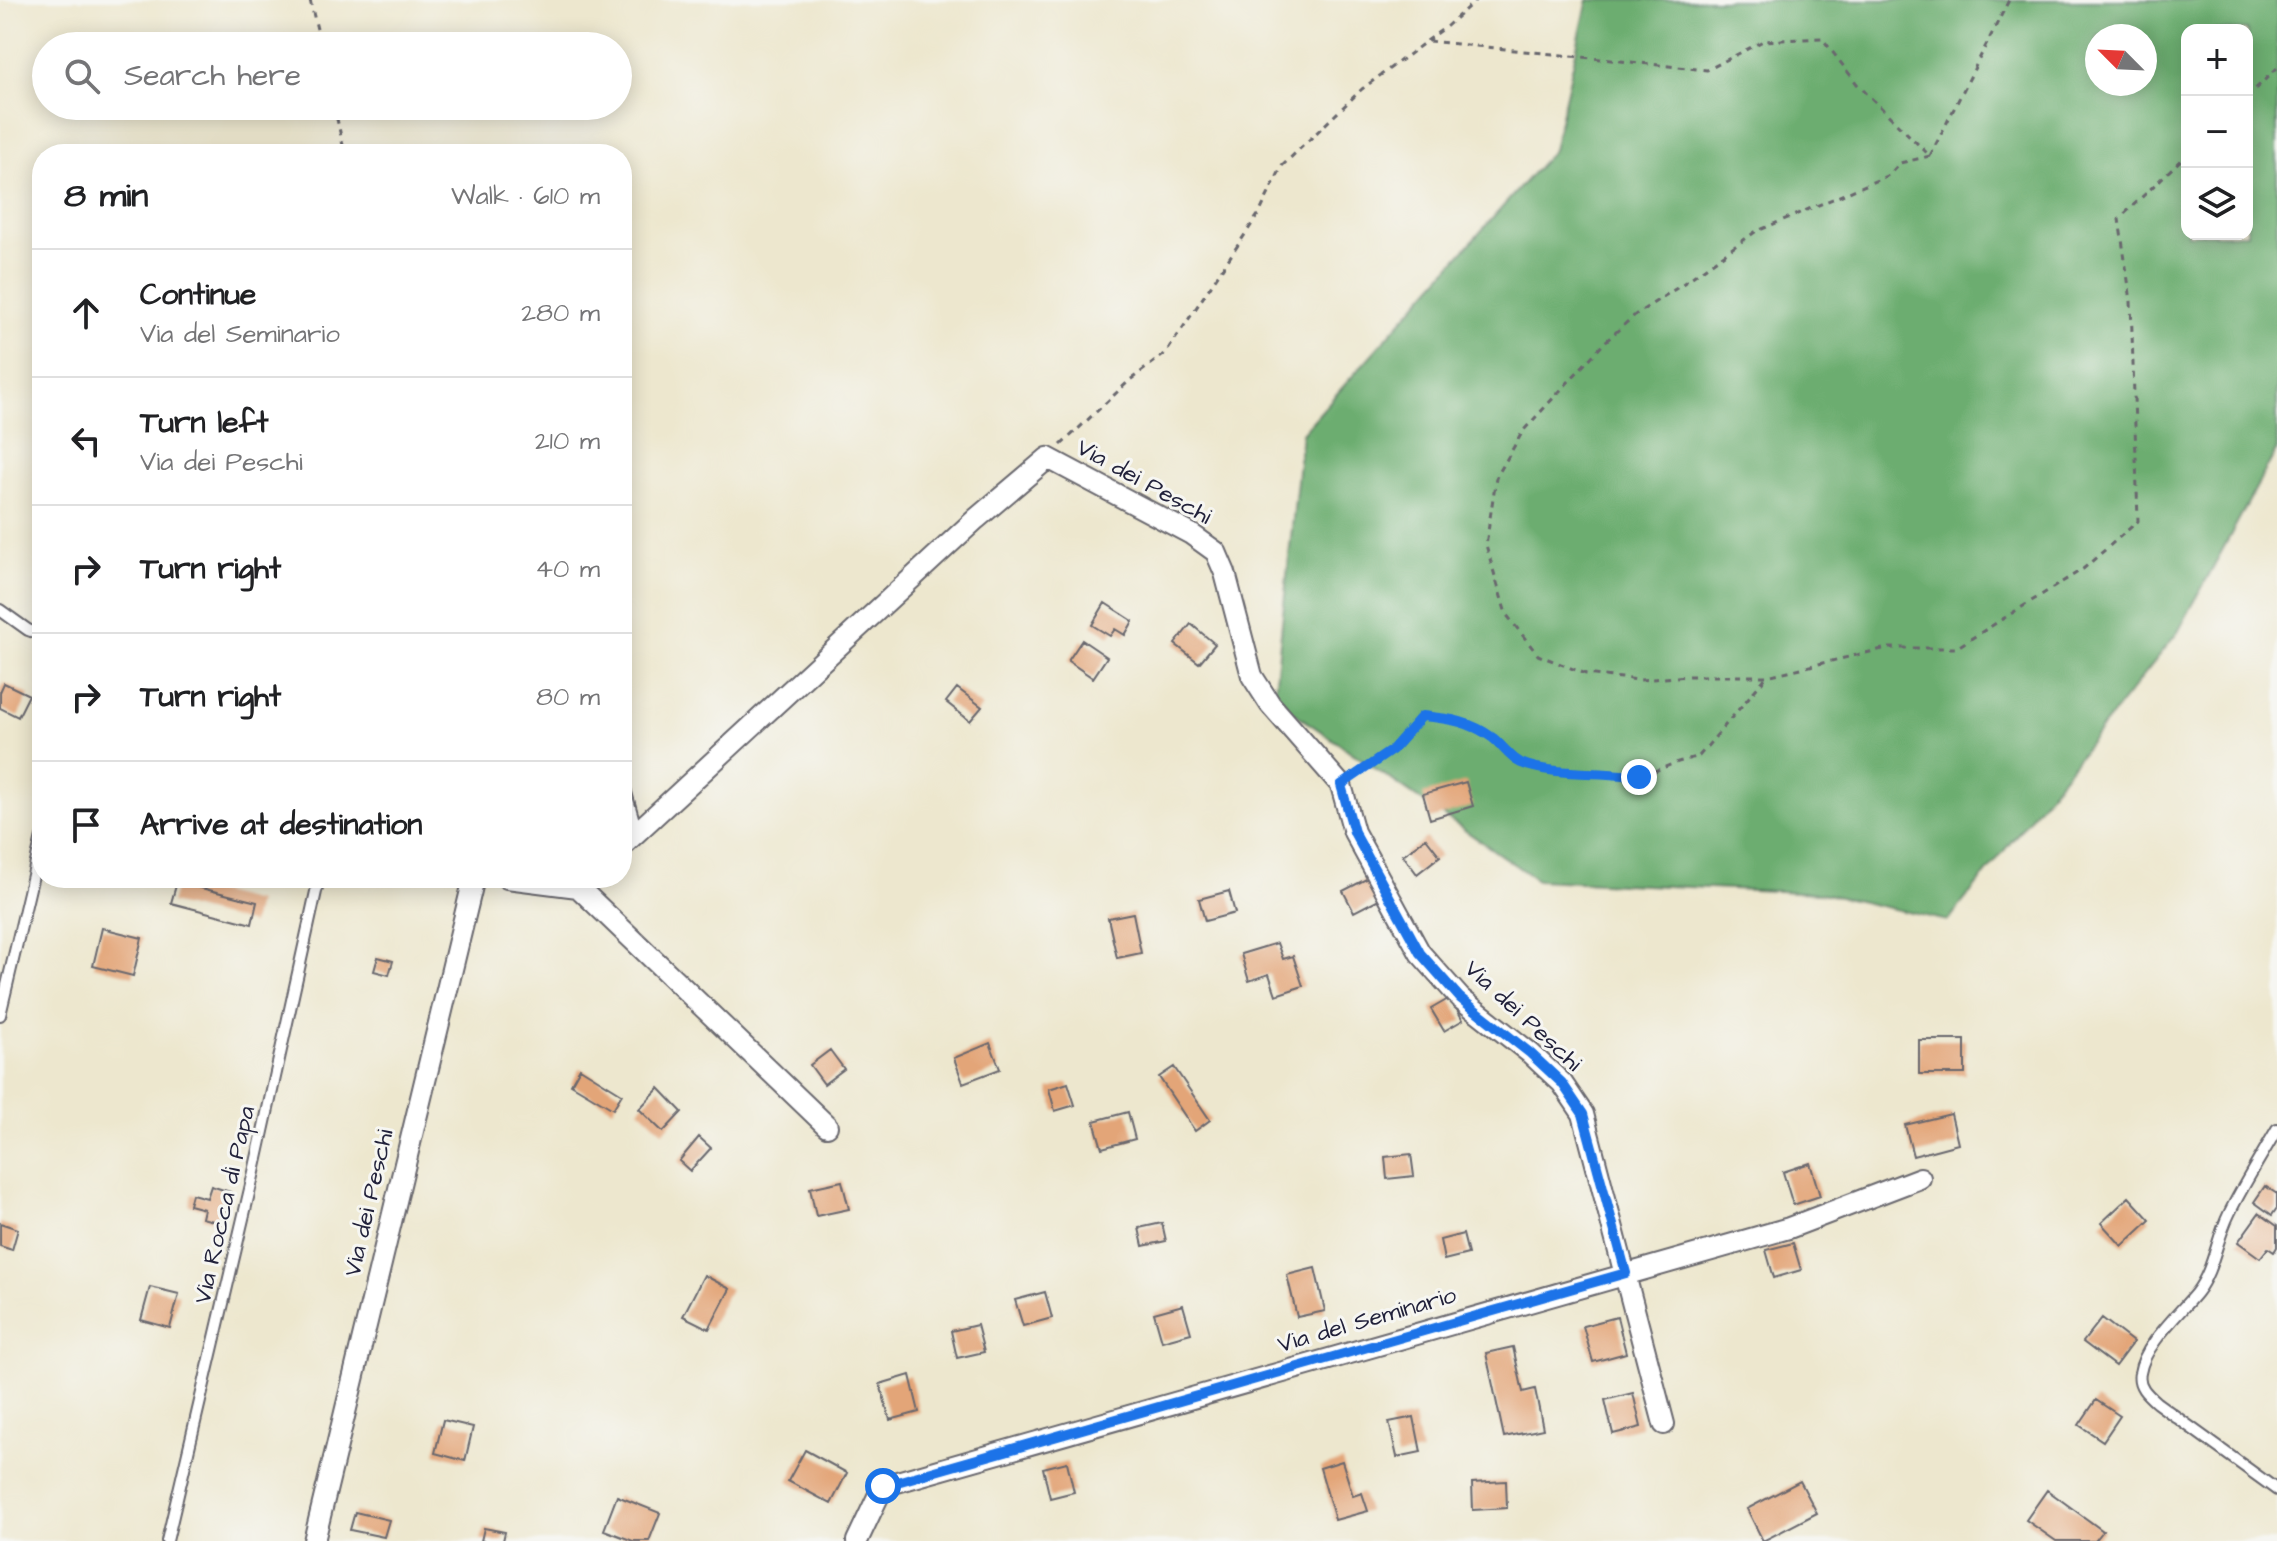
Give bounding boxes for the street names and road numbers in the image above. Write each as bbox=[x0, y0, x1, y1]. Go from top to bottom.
street label: Via dei Peschi bbox=[1070, 431, 1218, 533]
street label: Via dei Peschi bbox=[1457, 952, 1590, 1080]
street label: Via Rocca di Papa bbox=[186, 1103, 264, 1307]
street label: Via dei Peschi bbox=[336, 1126, 403, 1280]
street label: Via del Seminario bbox=[1274, 1278, 1461, 1362]

